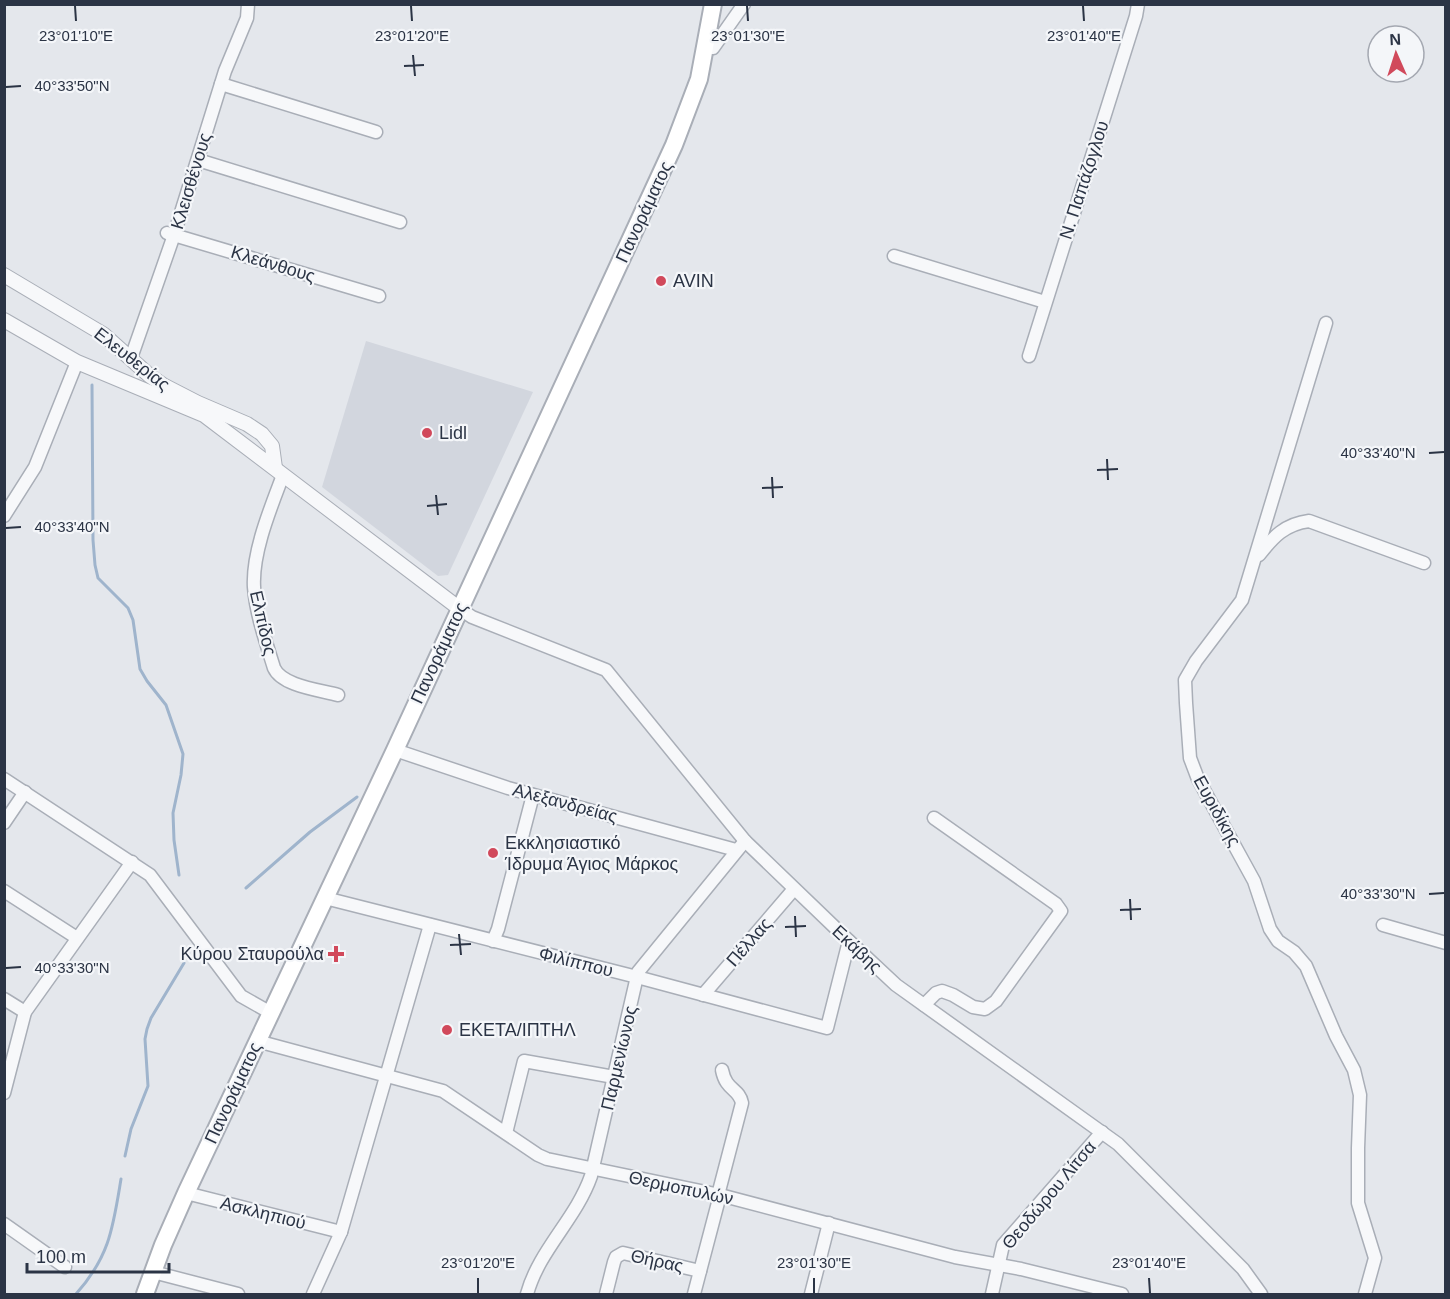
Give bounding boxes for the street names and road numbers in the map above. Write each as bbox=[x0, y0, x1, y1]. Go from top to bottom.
street label: Ν. Παπάζογλου bbox=[1055, 118, 1113, 242]
street label: Κλεισθένους bbox=[167, 130, 215, 232]
street label: Πανοράματος bbox=[612, 158, 676, 266]
street label: Κλεάνθους bbox=[228, 242, 318, 286]
street label: Ελευθερίας bbox=[90, 323, 174, 395]
street label: Ελπίδος bbox=[246, 589, 280, 658]
street label: Πανοράματος bbox=[407, 599, 471, 707]
street label: Ευριδίκης bbox=[1189, 772, 1245, 850]
street label: Αλεξανδρείας bbox=[511, 779, 620, 827]
street label: Πέλλας bbox=[722, 913, 776, 970]
street label: Εκάβης bbox=[828, 921, 886, 977]
street label: Φιλίππου bbox=[537, 943, 615, 981]
street label: Παρμενίωνος bbox=[597, 1003, 641, 1112]
street label: Πανοράματος bbox=[201, 1039, 265, 1147]
street label: Θεοδώρου Λίτσα bbox=[998, 1137, 1100, 1253]
street label: Θερμοπυλών bbox=[627, 1167, 735, 1209]
street label: Ασκληπιού bbox=[218, 1193, 308, 1233]
street label: Θήρας bbox=[629, 1246, 685, 1276]

